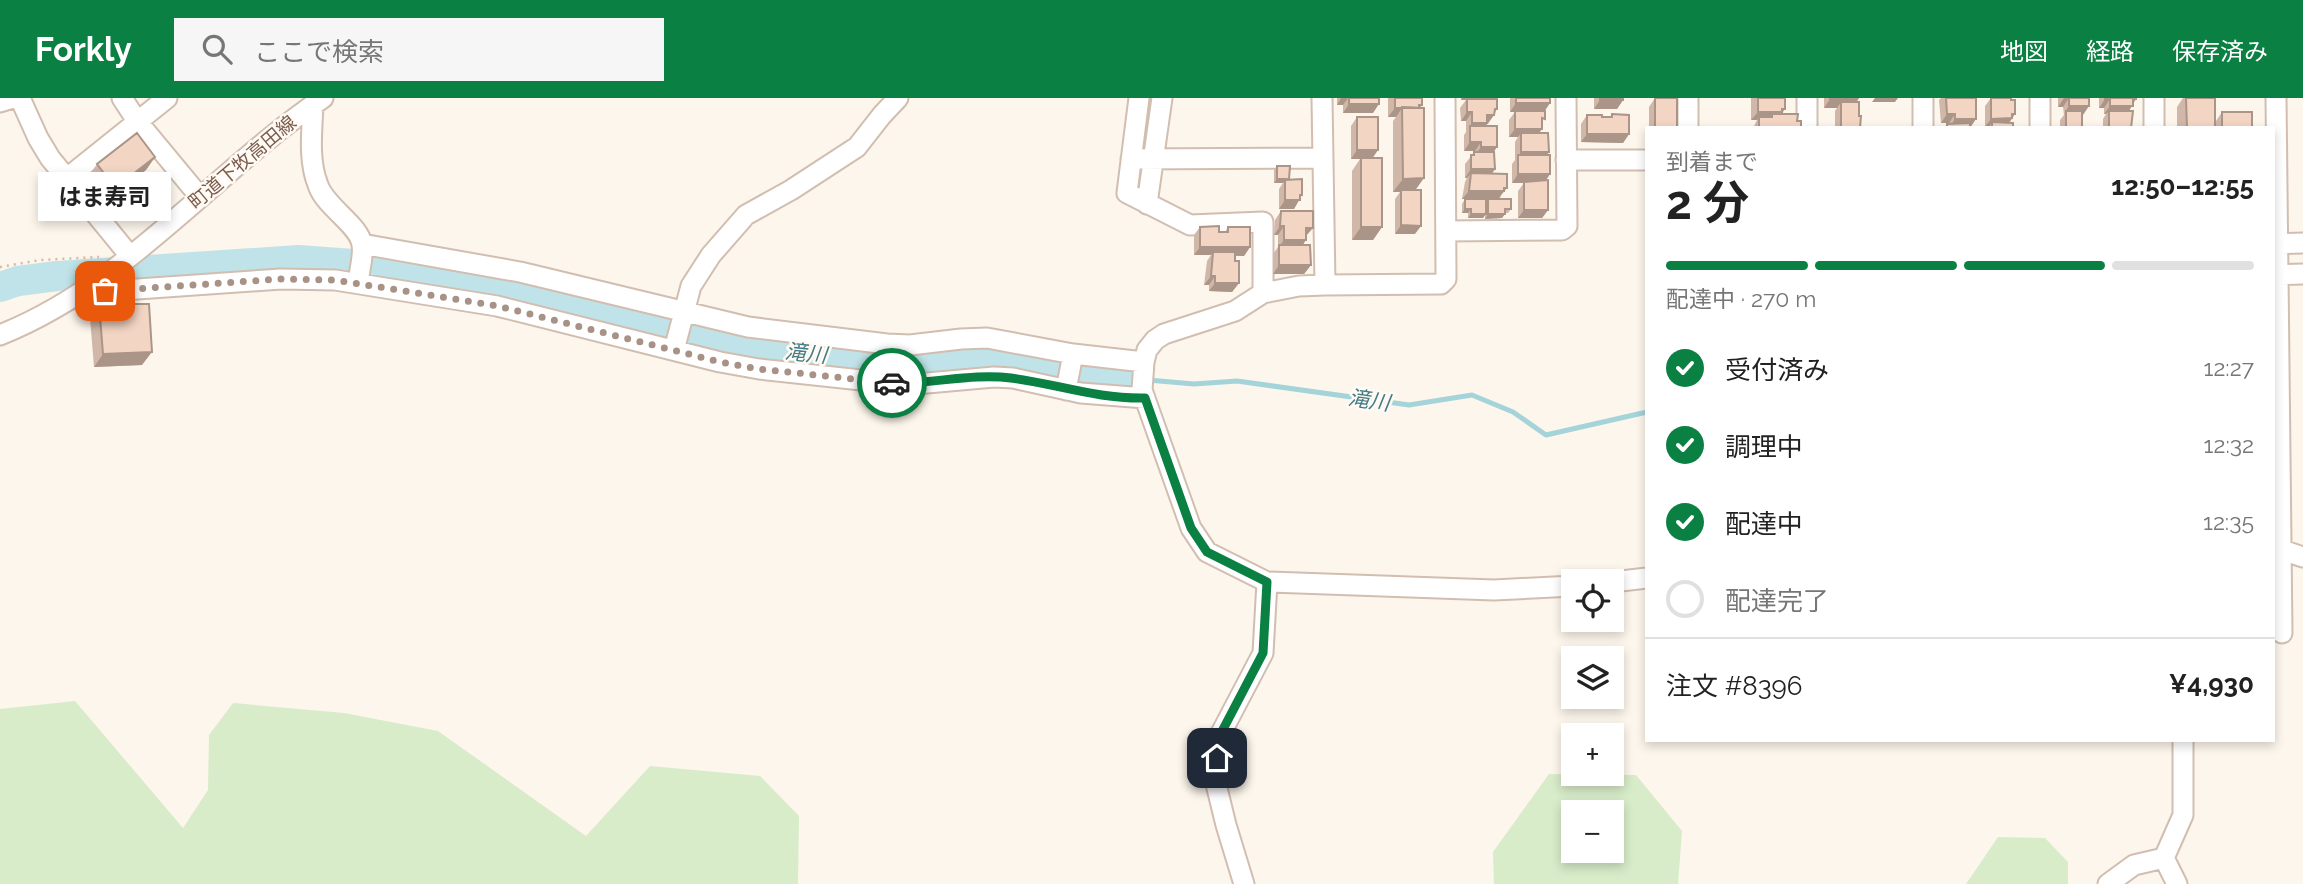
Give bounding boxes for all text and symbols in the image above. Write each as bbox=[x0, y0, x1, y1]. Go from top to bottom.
search box bbox=[174, 18, 664, 81]
text: Forkly bbox=[35, 30, 132, 69]
icon: search bbox=[198, 30, 236, 68]
text: ここで検索 bbox=[254, 37, 384, 67]
text: 地図 bbox=[2000, 37, 2048, 66]
text: 経路 bbox=[2086, 37, 2134, 66]
text: 保存済み bbox=[2172, 37, 2268, 66]
street label: 町道下牧高田線 bbox=[184, 111, 300, 213]
text: 到着まで bbox=[1666, 148, 1758, 175]
text: 12:50–12:55 bbox=[2111, 171, 2254, 201]
callout: はま寿司 bbox=[38, 172, 172, 221]
text: 2 分 bbox=[1666, 176, 1749, 230]
text: はま寿司 bbox=[59, 183, 151, 210]
pin bbox=[75, 261, 135, 321]
icon: bag bbox=[86, 272, 124, 310]
text: 配達中 · 270 m bbox=[1666, 285, 1816, 312]
water label: 滝川 bbox=[784, 338, 830, 368]
courier bbox=[857, 348, 927, 418]
icon: check bbox=[1666, 349, 1704, 387]
text: 12:27 bbox=[2204, 354, 2254, 381]
text: 受付済み bbox=[1725, 355, 1829, 385]
icon: car bbox=[873, 364, 911, 402]
water label: 滝川 bbox=[1346, 385, 1394, 416]
icon: check bbox=[1666, 426, 1704, 464]
text: 12:32 bbox=[2204, 431, 2254, 458]
text: 調理中 bbox=[1725, 432, 1803, 462]
icon: check bbox=[1666, 503, 1704, 541]
text: 12:35 bbox=[2203, 508, 2254, 535]
text: 配達中 bbox=[1725, 509, 1803, 539]
map controls bbox=[1561, 569, 1624, 863]
button: locate bbox=[1561, 569, 1624, 632]
text: 配達完了 bbox=[1725, 586, 1829, 616]
button: layers bbox=[1561, 646, 1624, 709]
text: ¥4,930 bbox=[2169, 669, 2254, 699]
text: 注文 #8396 bbox=[1666, 671, 1803, 701]
button: + bbox=[1561, 723, 1624, 786]
pin bbox=[1187, 728, 1247, 788]
icon: home bbox=[1198, 739, 1236, 777]
button: − bbox=[1561, 800, 1624, 863]

